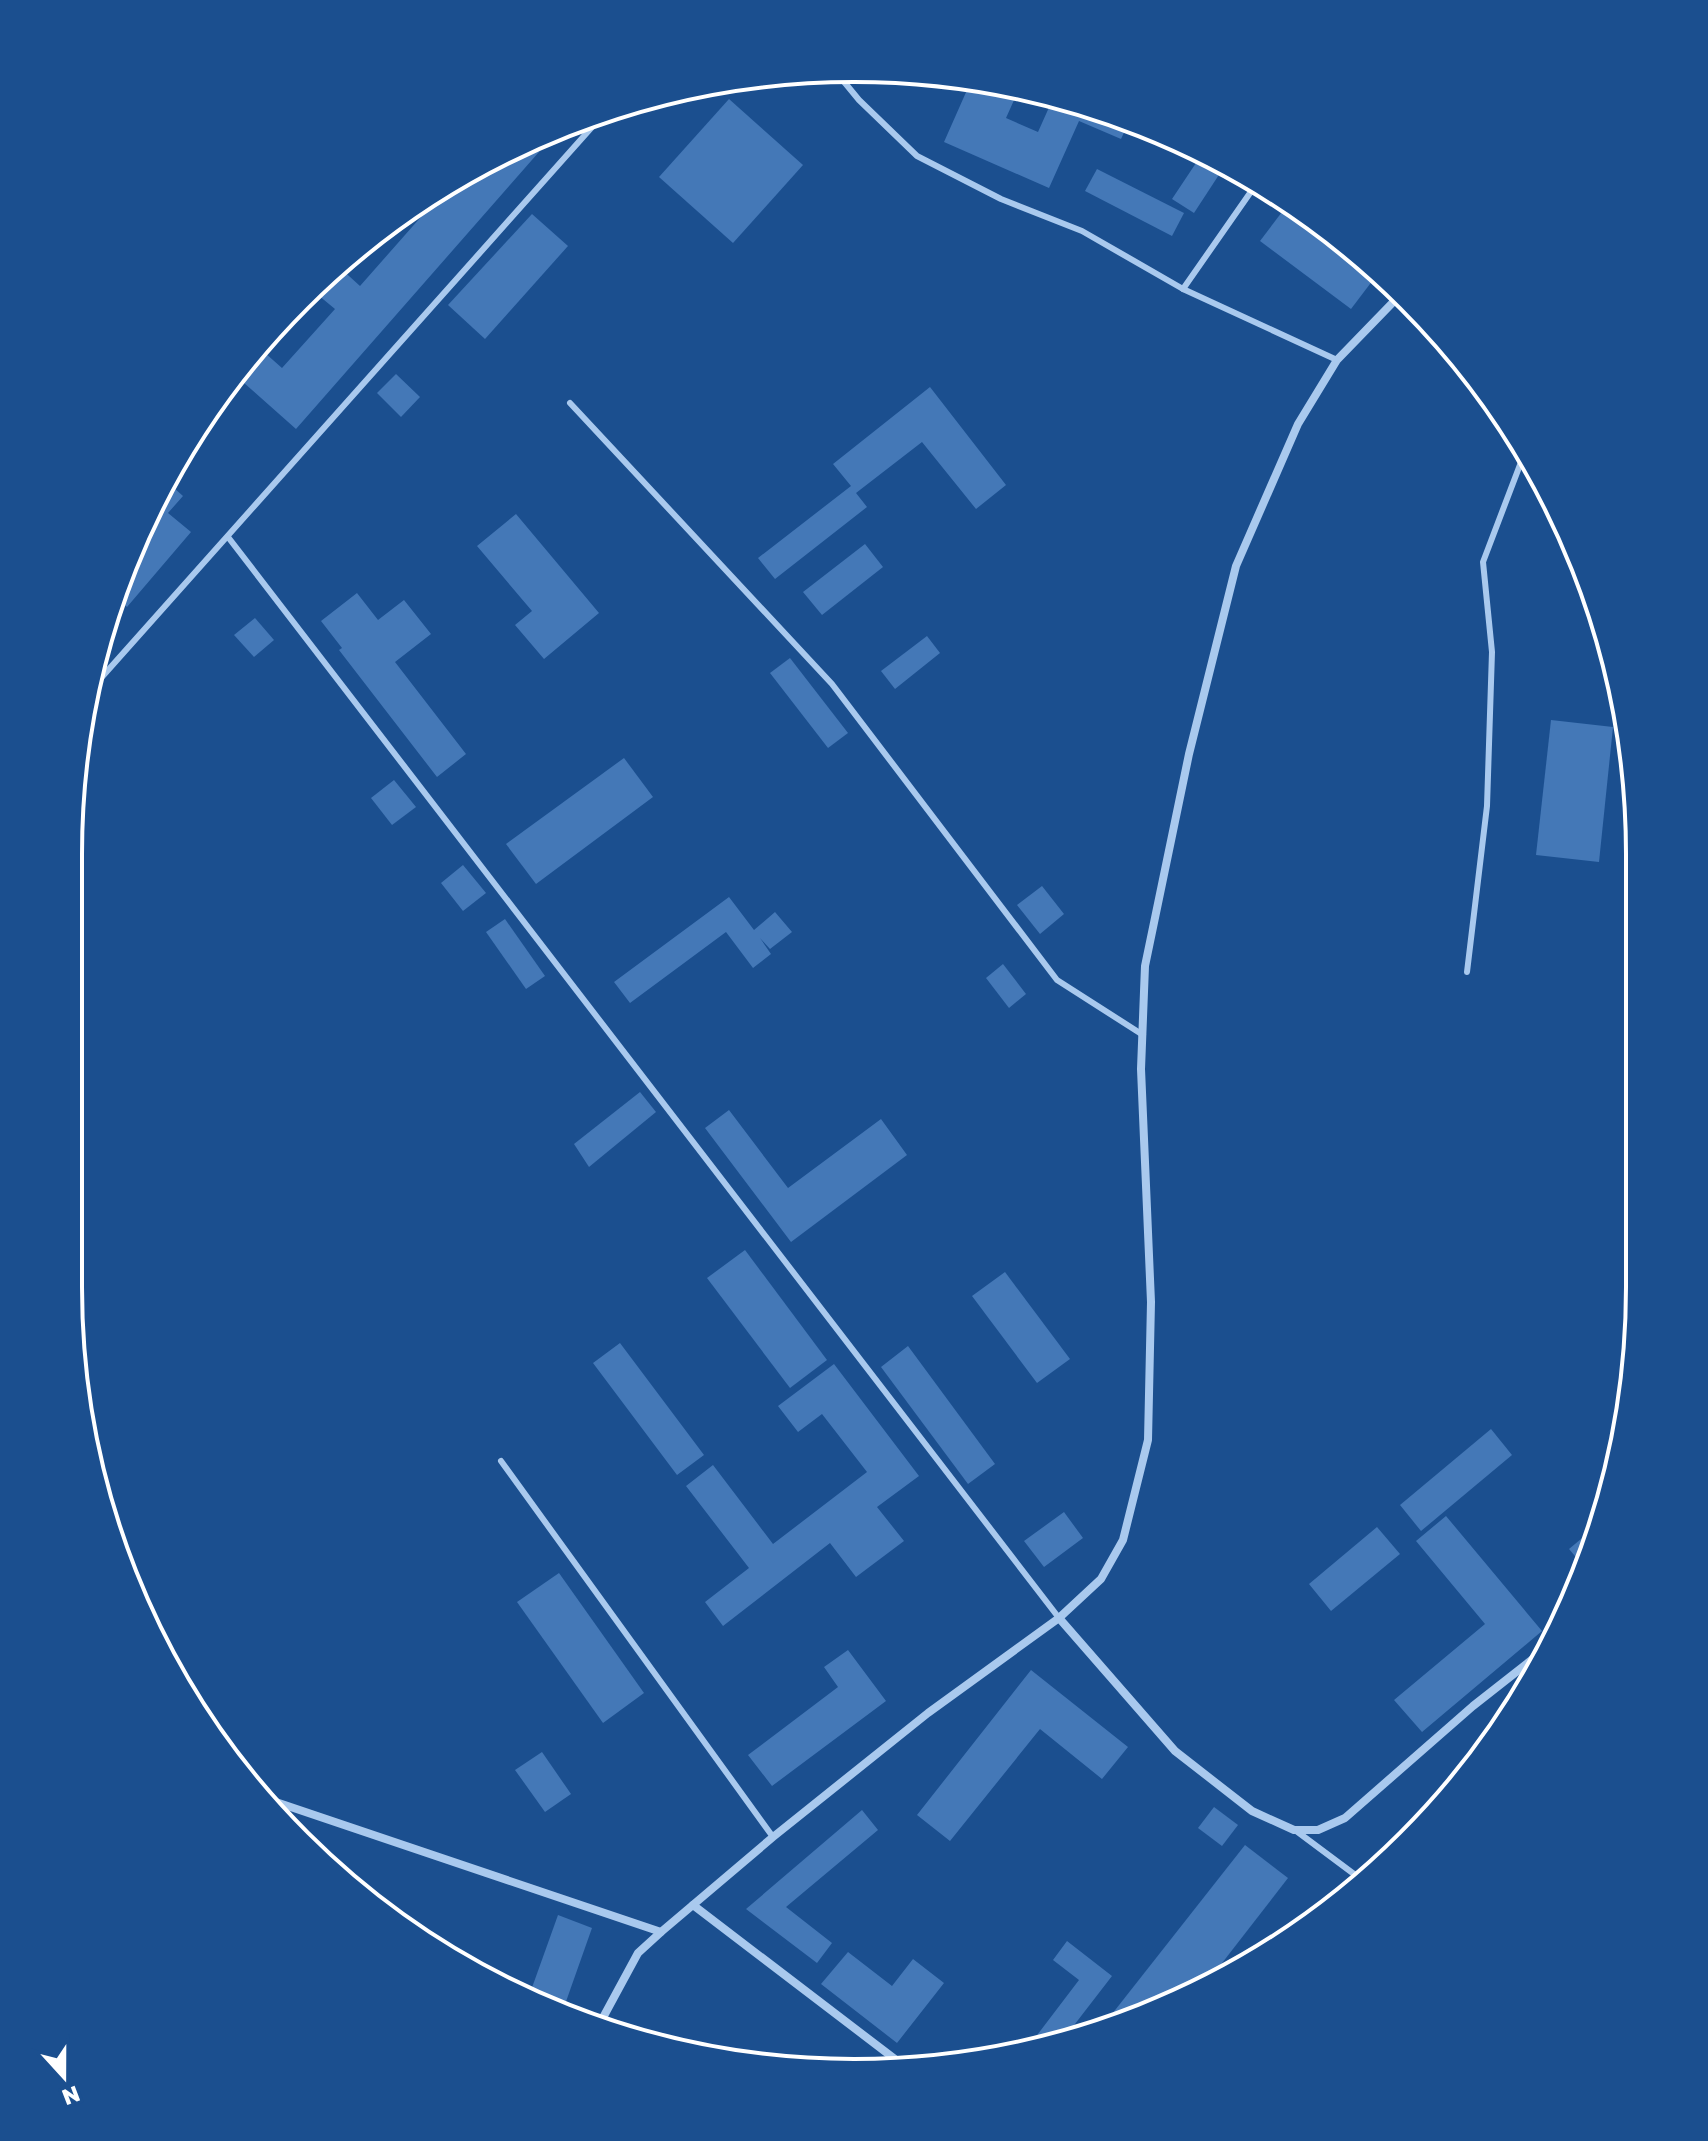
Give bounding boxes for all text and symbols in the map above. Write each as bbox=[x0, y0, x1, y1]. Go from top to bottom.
north arrow bbox=[24, 2037, 104, 2117]
text: N bbox=[59, 2081, 84, 2112]

